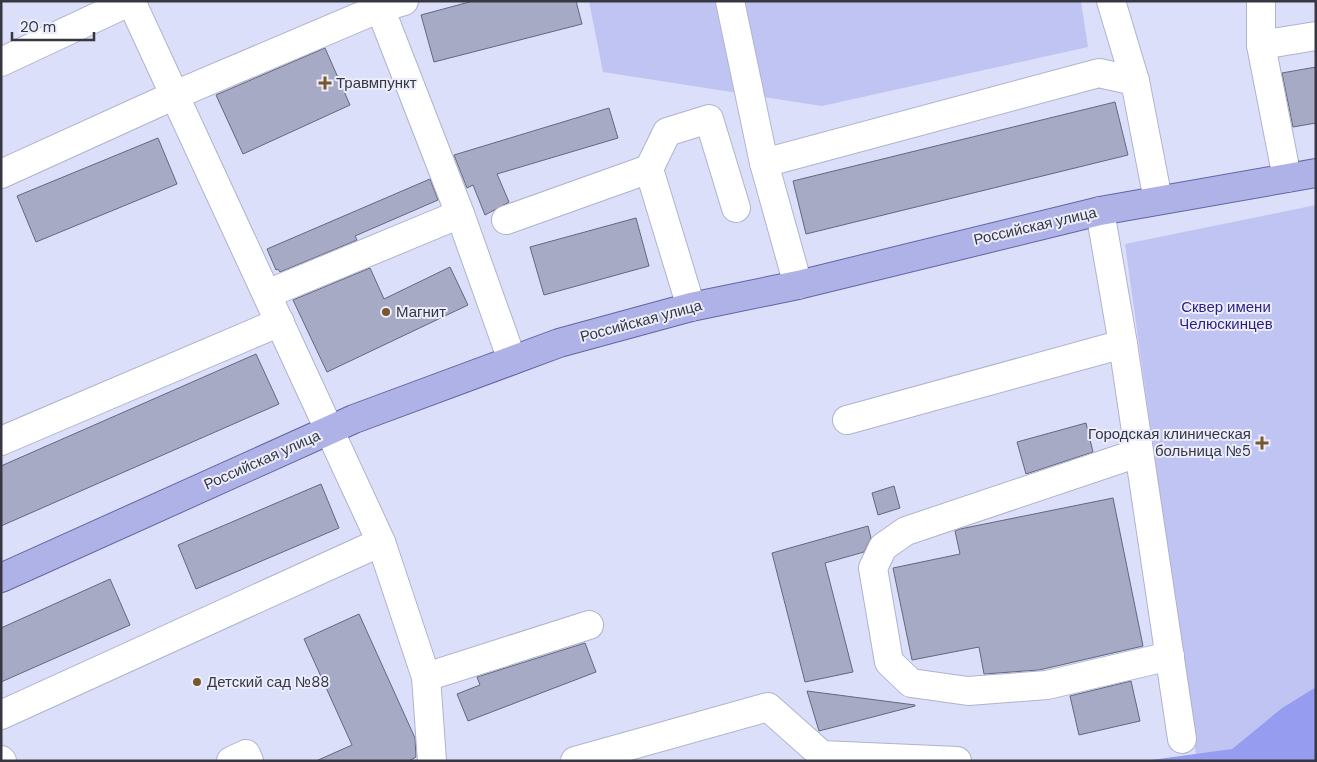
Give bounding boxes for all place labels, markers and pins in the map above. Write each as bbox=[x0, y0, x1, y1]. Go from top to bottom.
place label: Травмпункт bbox=[336, 73, 417, 93]
marker: Травмпункт bbox=[318, 76, 332, 90]
place label: Магнит bbox=[396, 302, 446, 322]
marker: Магнит bbox=[380, 306, 392, 318]
place label: Городская клиническая больница №5 bbox=[1088, 424, 1251, 461]
marker: Городская клиническая больница №5 bbox=[1255, 436, 1269, 450]
place label: Детский сад №88 bbox=[207, 672, 329, 692]
marker: Детский сад №88 bbox=[191, 676, 203, 688]

